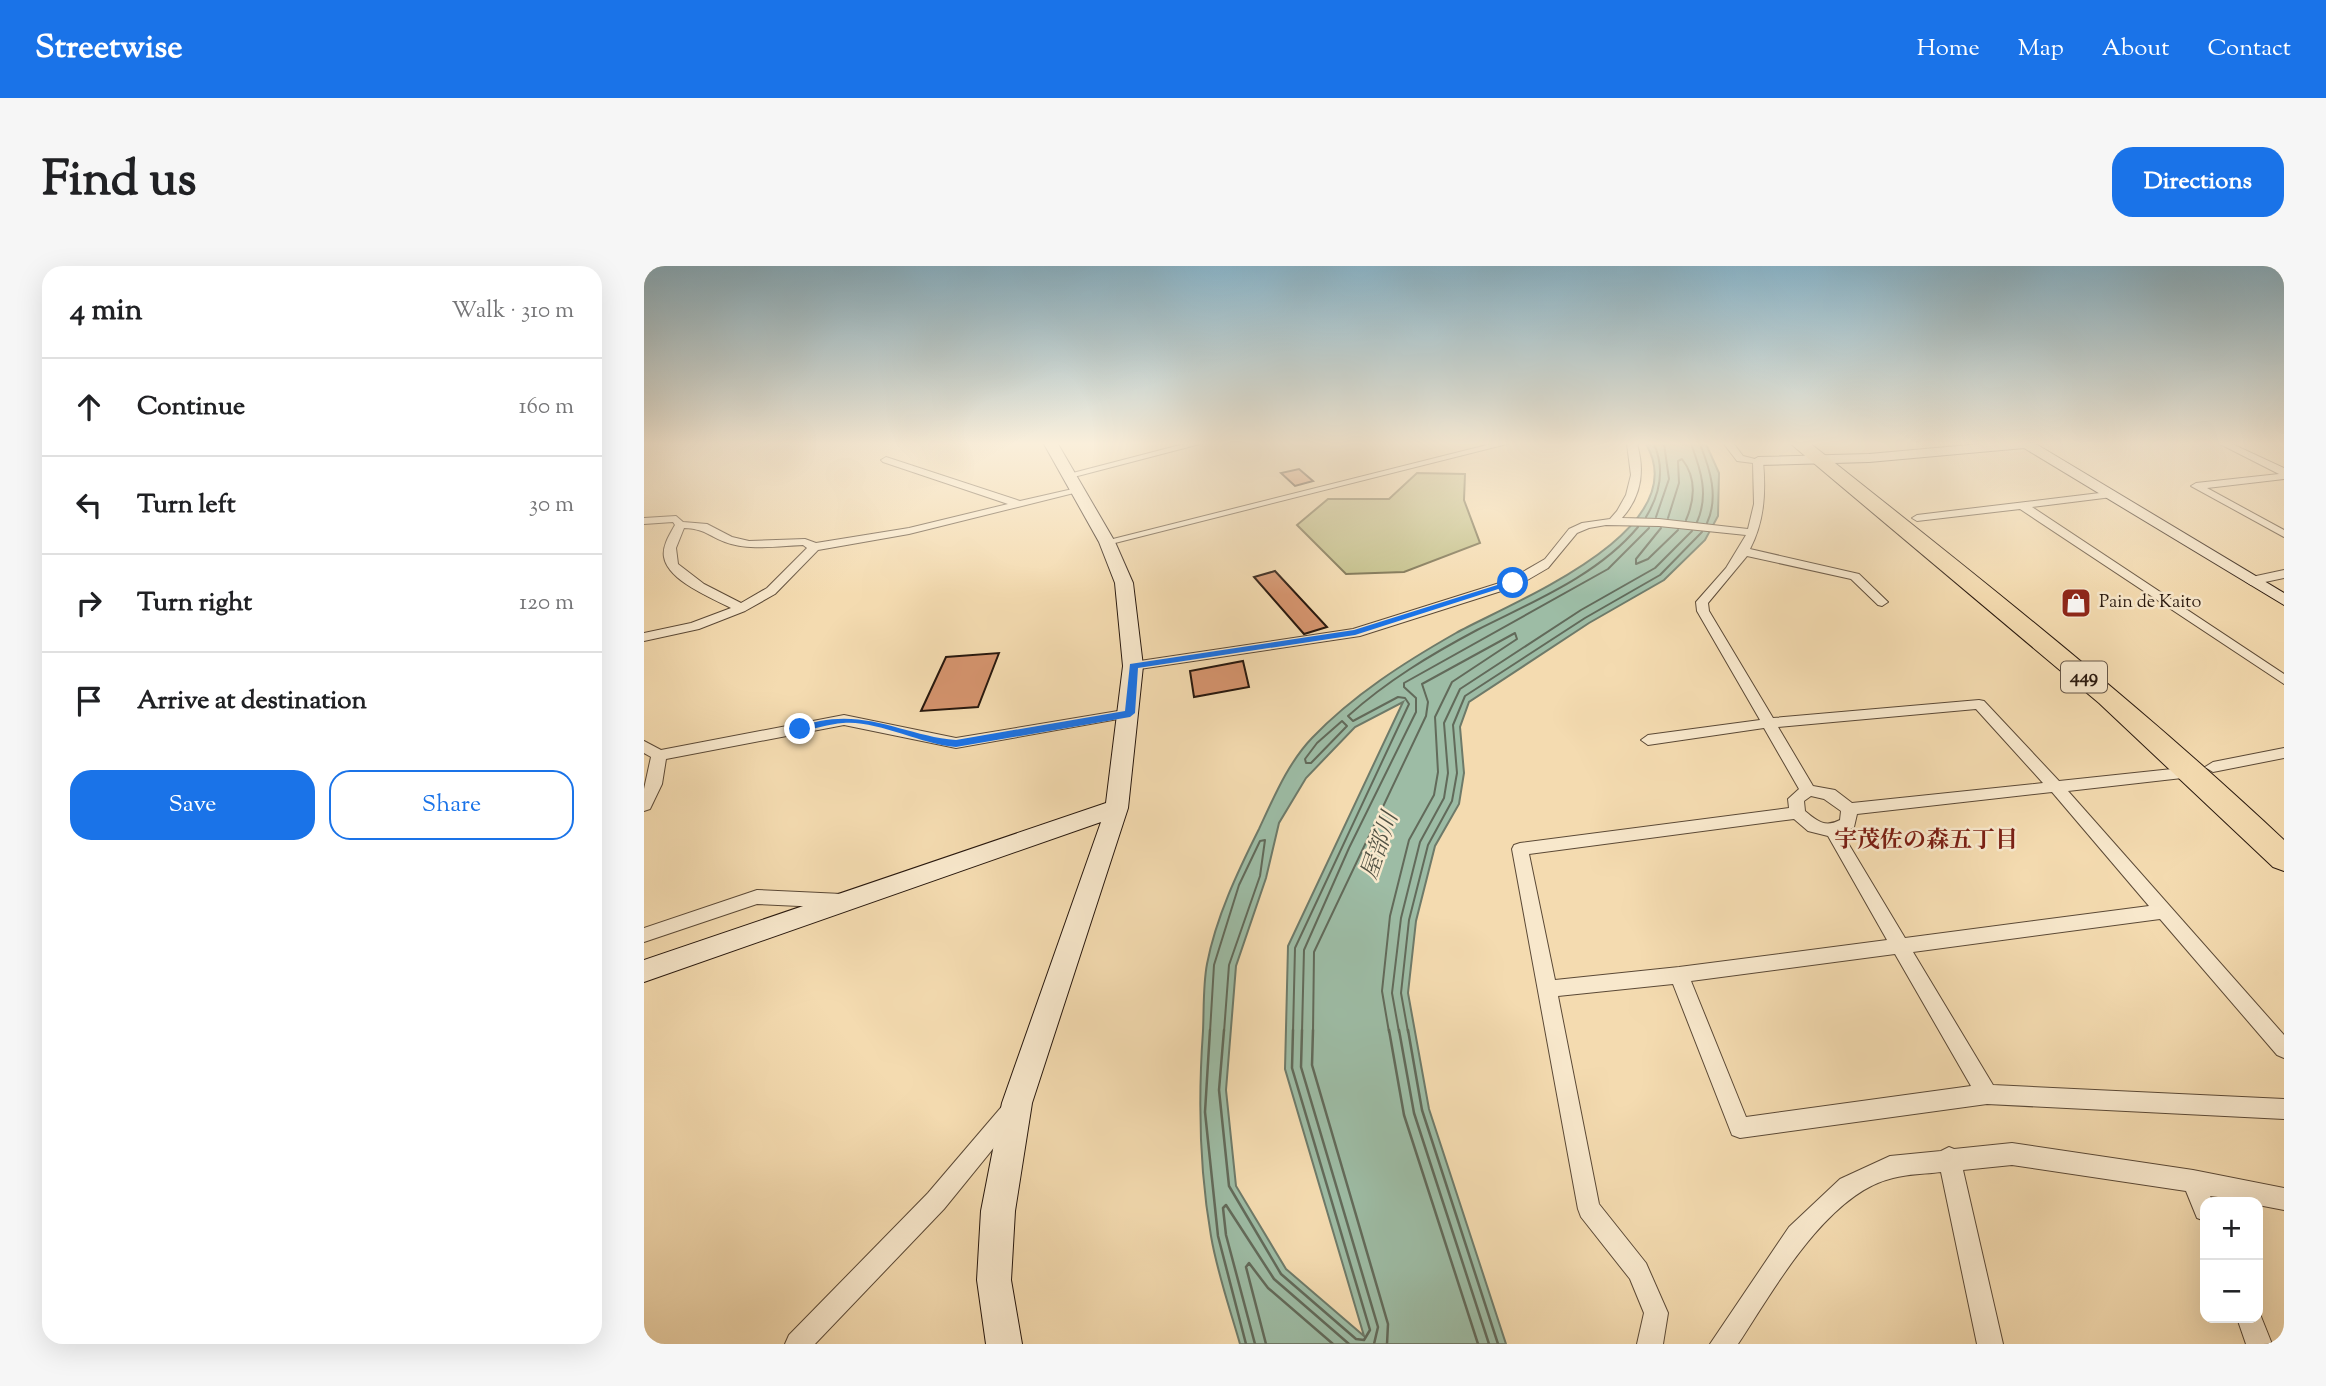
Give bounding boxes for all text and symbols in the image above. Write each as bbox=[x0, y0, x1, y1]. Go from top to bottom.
text: Streetwise bbox=[35, 25, 183, 73]
text: Home bbox=[1917, 32, 1980, 66]
text: Map bbox=[2018, 32, 2064, 66]
text: About bbox=[2102, 32, 2169, 66]
text: Contact bbox=[2207, 32, 2291, 66]
text: Find us bbox=[42, 147, 196, 217]
button: Directions bbox=[2112, 147, 2284, 217]
text: 4 min bbox=[70, 290, 143, 333]
text: Walk · 310 m bbox=[451, 295, 574, 328]
icon: ahead bbox=[70, 388, 108, 426]
text: Continue bbox=[137, 389, 245, 426]
text: 160 m bbox=[519, 391, 574, 424]
icon: left bbox=[70, 486, 108, 524]
text: Turn left bbox=[137, 487, 236, 524]
text: 30 m bbox=[529, 489, 574, 522]
route start bbox=[1497, 567, 1528, 598]
icon: right bbox=[70, 584, 108, 622]
text: Turn right bbox=[137, 585, 252, 622]
shop icon: Pain de Kaito bbox=[2059, 586, 2093, 620]
text: 120 m bbox=[519, 587, 574, 620]
place label: Pain de Kaito bbox=[2099, 590, 2202, 616]
road number: 449 bbox=[2061, 662, 2107, 692]
icon: arrive bbox=[70, 682, 108, 720]
text: Arrive at destination bbox=[137, 683, 367, 720]
route end bbox=[784, 713, 815, 744]
button: Save bbox=[70, 770, 315, 840]
button: Share bbox=[329, 770, 574, 840]
water label: 屋部川 bbox=[1354, 805, 1409, 884]
district label: 宇茂佐の森五丁目 bbox=[1834, 825, 2018, 858]
map controls bbox=[2200, 1197, 2263, 1323]
button: + bbox=[2200, 1197, 2263, 1260]
button: − bbox=[2200, 1260, 2263, 1323]

